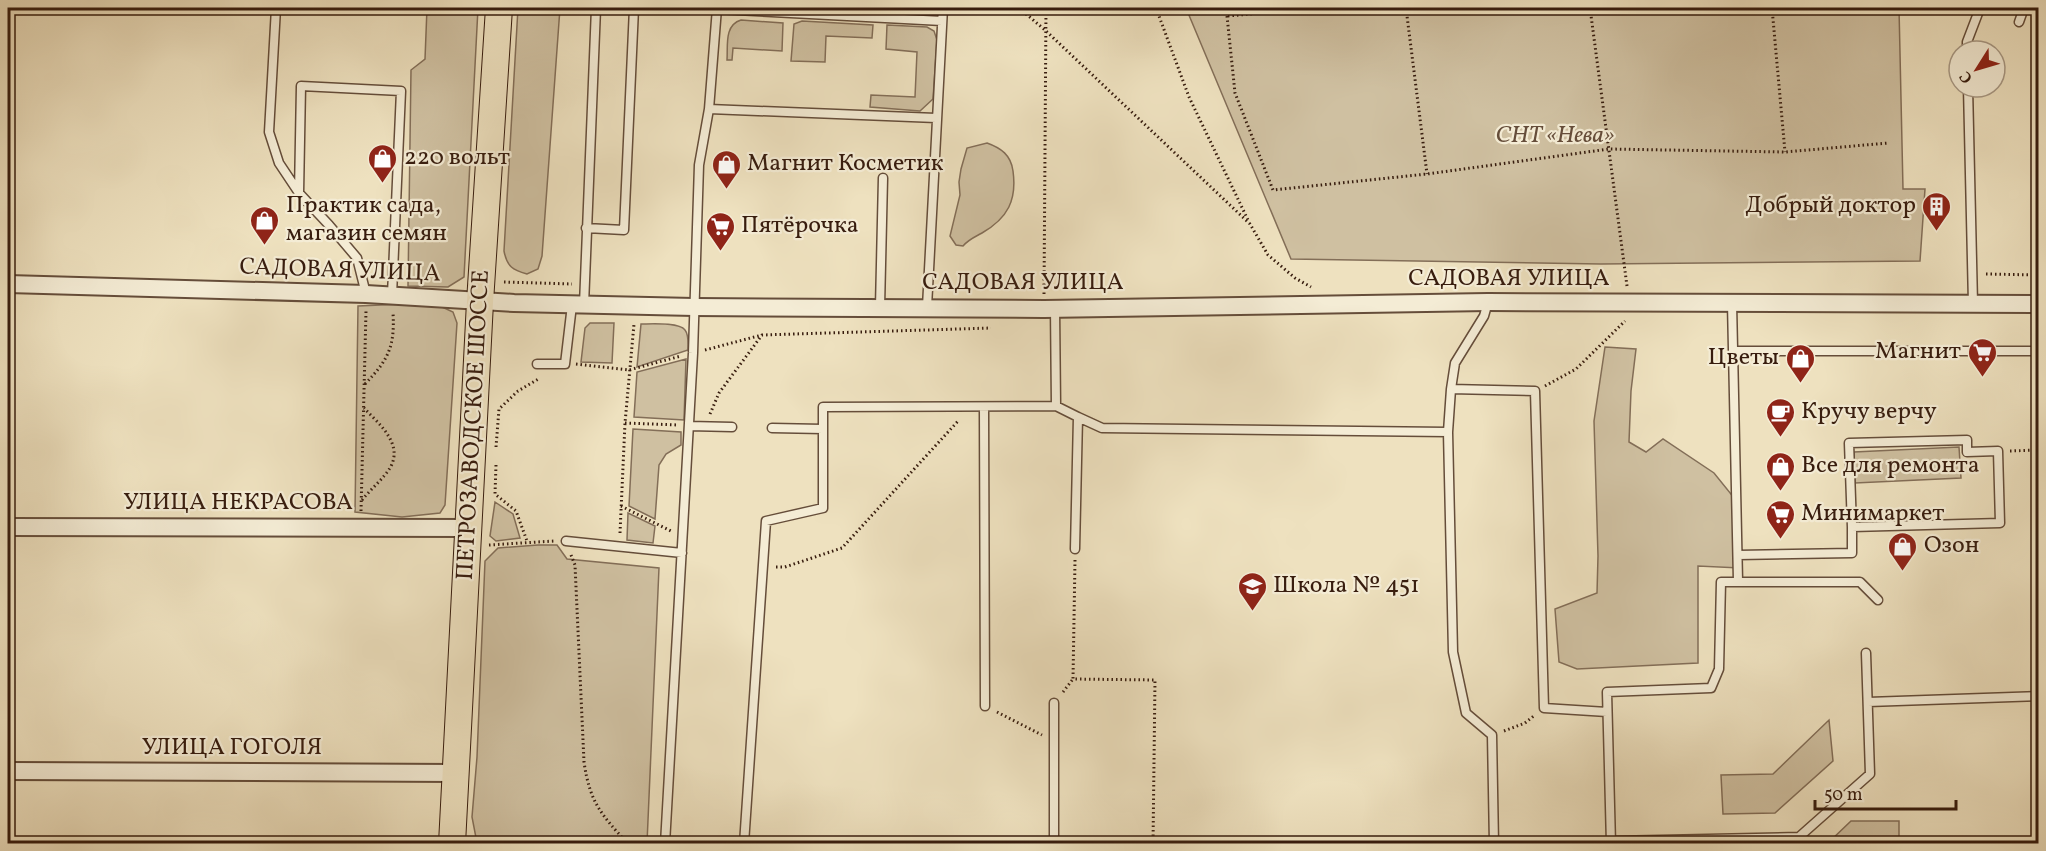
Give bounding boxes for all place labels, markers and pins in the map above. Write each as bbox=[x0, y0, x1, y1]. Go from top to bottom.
place label: 220 вольт bbox=[404, 141, 510, 175]
shop icon: 220 вольт bbox=[367, 142, 399, 184]
place label: Магнит Косметик bbox=[747, 147, 944, 181]
shop icon: Магнит Косметик bbox=[710, 148, 742, 190]
place label: Практик сада, магазин семян bbox=[286, 189, 447, 251]
place label: Добрый доктор bbox=[1745, 189, 1916, 223]
building icon: Добрый доктор bbox=[1921, 190, 1953, 232]
shop icon: Практик сада, магазин семян bbox=[249, 204, 281, 246]
place label: Пятёрочка bbox=[741, 209, 859, 243]
supermarket icon: Пятёрочка bbox=[704, 210, 736, 252]
place label: Магнит bbox=[1875, 335, 1961, 369]
supermarket icon: Магнит bbox=[1966, 336, 1998, 378]
place label: Цветы bbox=[1708, 341, 1779, 375]
shop icon: Цветы bbox=[1784, 342, 1816, 384]
place label: Кручу верчу bbox=[1801, 395, 1937, 429]
cafe icon: Кручу верчу bbox=[1764, 396, 1796, 438]
place label: Все для ремонта bbox=[1801, 449, 1980, 483]
shop icon: Все для ремонта bbox=[1764, 450, 1796, 492]
place label: Минимаркет bbox=[1801, 497, 1944, 531]
supermarket icon: Минимаркет bbox=[1764, 498, 1796, 540]
place label: Озон bbox=[1924, 529, 1979, 563]
shop icon: Озон bbox=[1887, 530, 1919, 572]
place label: Школа № 451 bbox=[1273, 569, 1420, 603]
school or university icon: Школа № 451 bbox=[1236, 570, 1268, 612]

